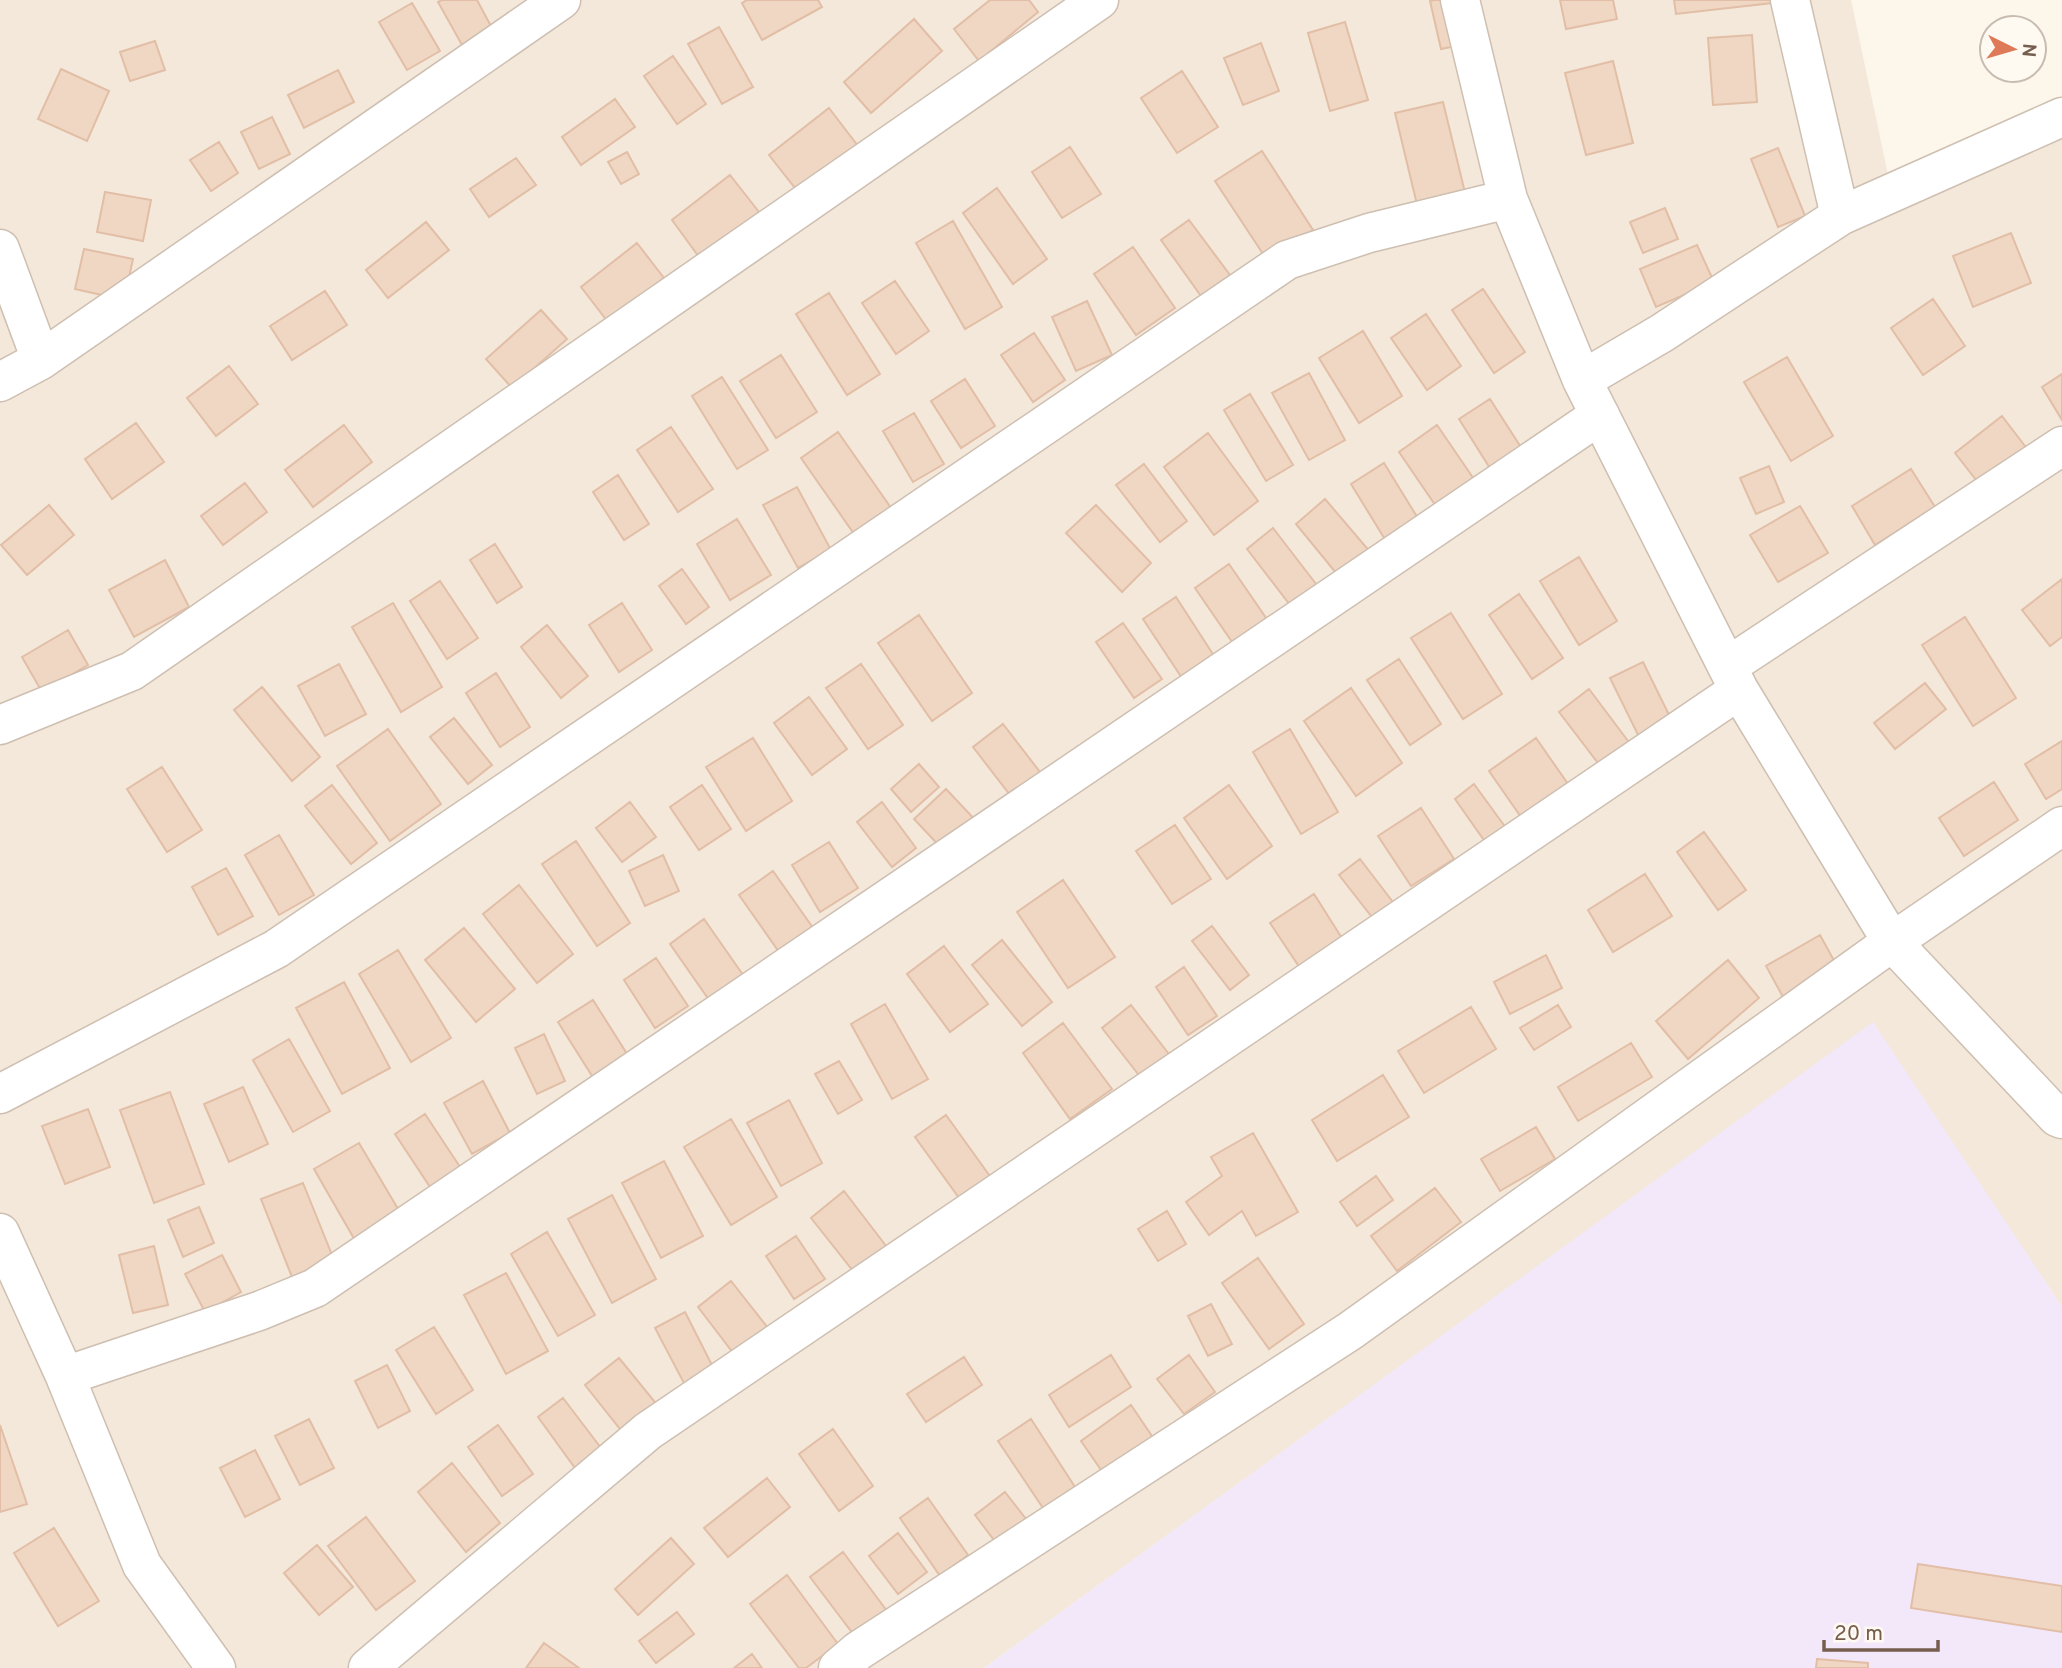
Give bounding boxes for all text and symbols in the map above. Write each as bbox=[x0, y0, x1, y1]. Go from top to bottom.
north arrow bbox=[1978, 14, 2048, 84]
text: N bbox=[2015, 42, 2040, 58]
scale bar bbox=[1824, 1608, 1938, 1652]
text: 20 m bbox=[1834, 1621, 1883, 1648]

